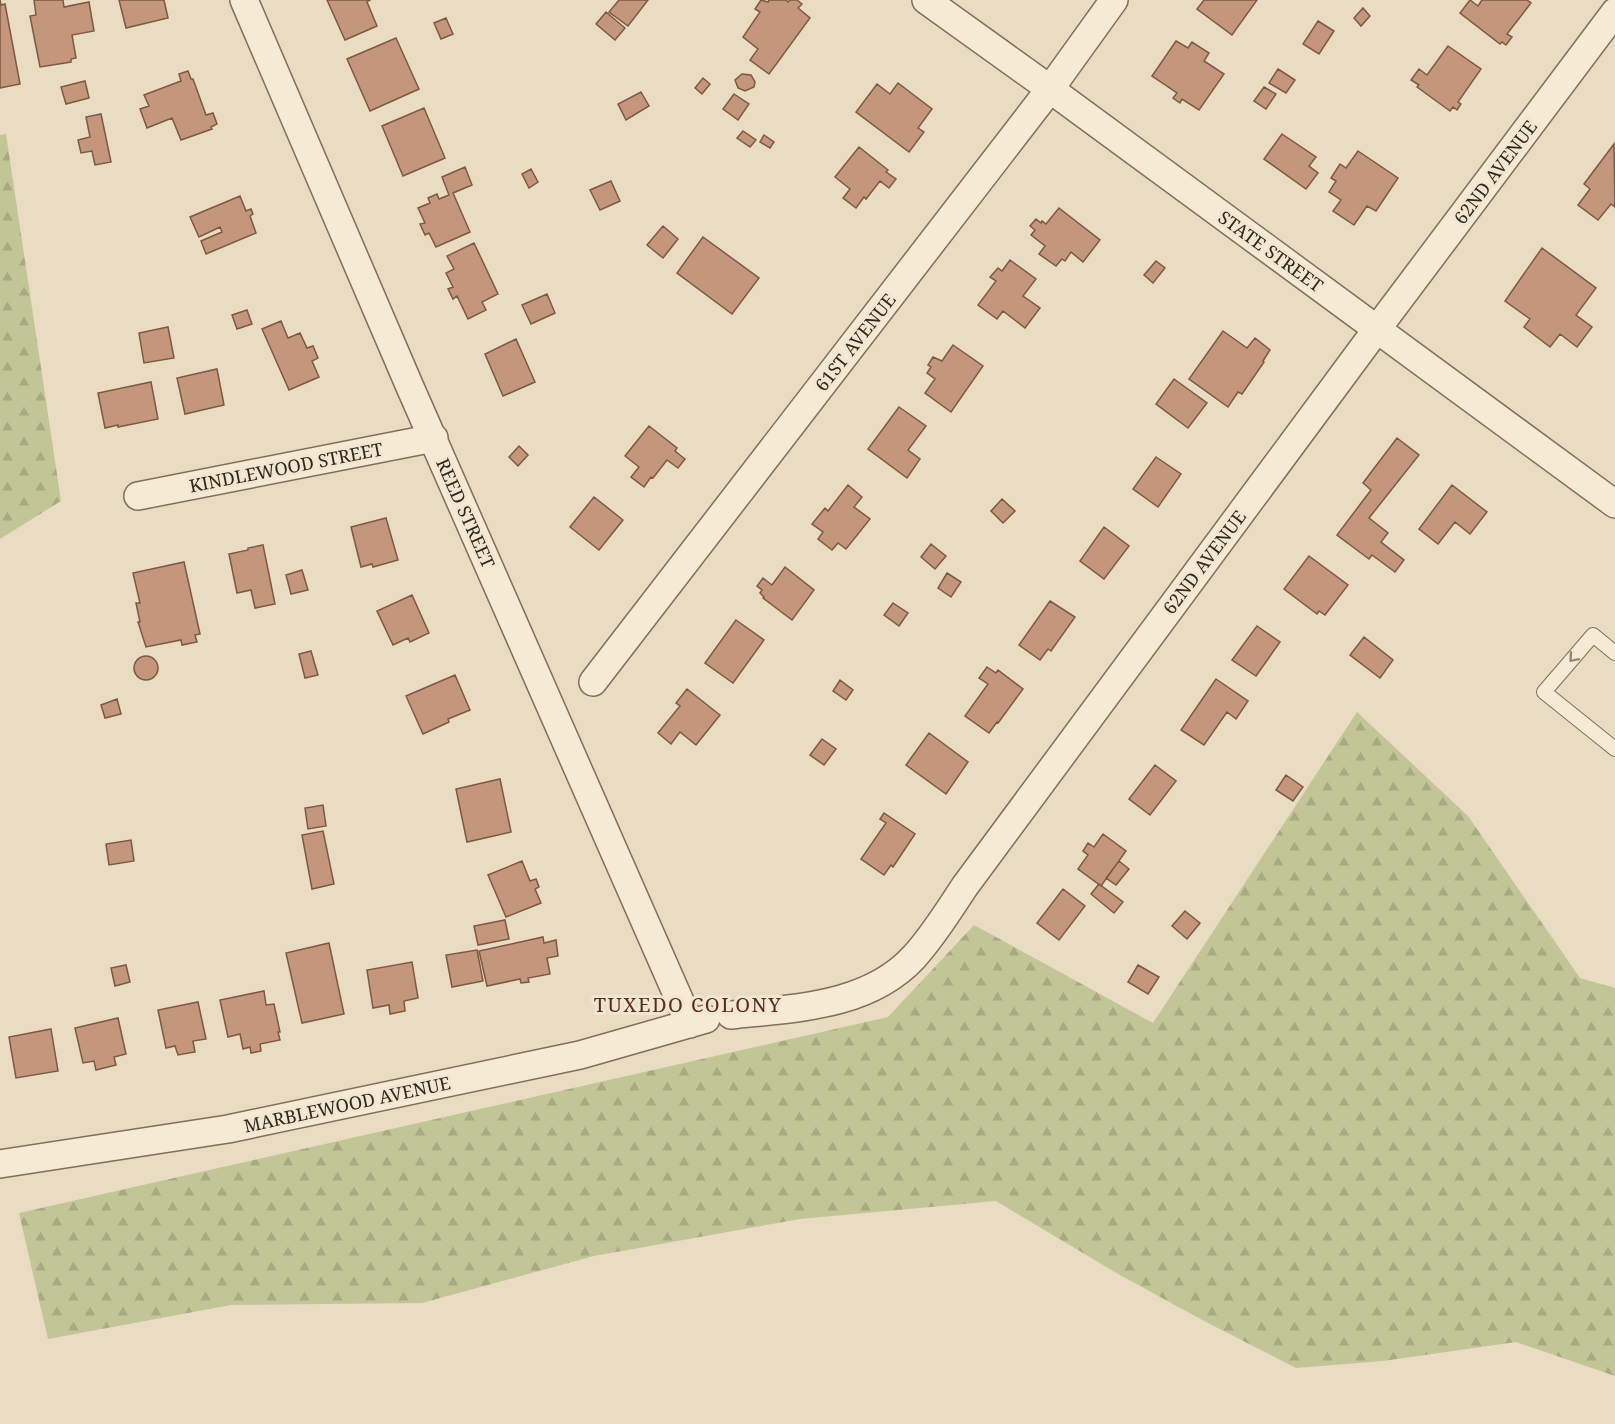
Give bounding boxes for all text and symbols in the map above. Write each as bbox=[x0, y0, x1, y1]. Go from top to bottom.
street label: 62ND AVENUE bbox=[1448, 115, 1542, 229]
street label: STATE STREET bbox=[1214, 205, 1328, 297]
street label: 61ST AVENUE bbox=[809, 288, 901, 396]
street label: KINDLEWOOD STREET bbox=[187, 436, 385, 498]
street label: REED STREET bbox=[431, 454, 501, 572]
street label: 62ND AVENUE bbox=[1157, 505, 1251, 619]
one-way arrow bbox=[1569, 651, 1580, 662]
district label: TUXEDO COLONY bbox=[594, 991, 782, 1018]
street label: MARBLEWOOD AVENUE bbox=[241, 1070, 453, 1138]

